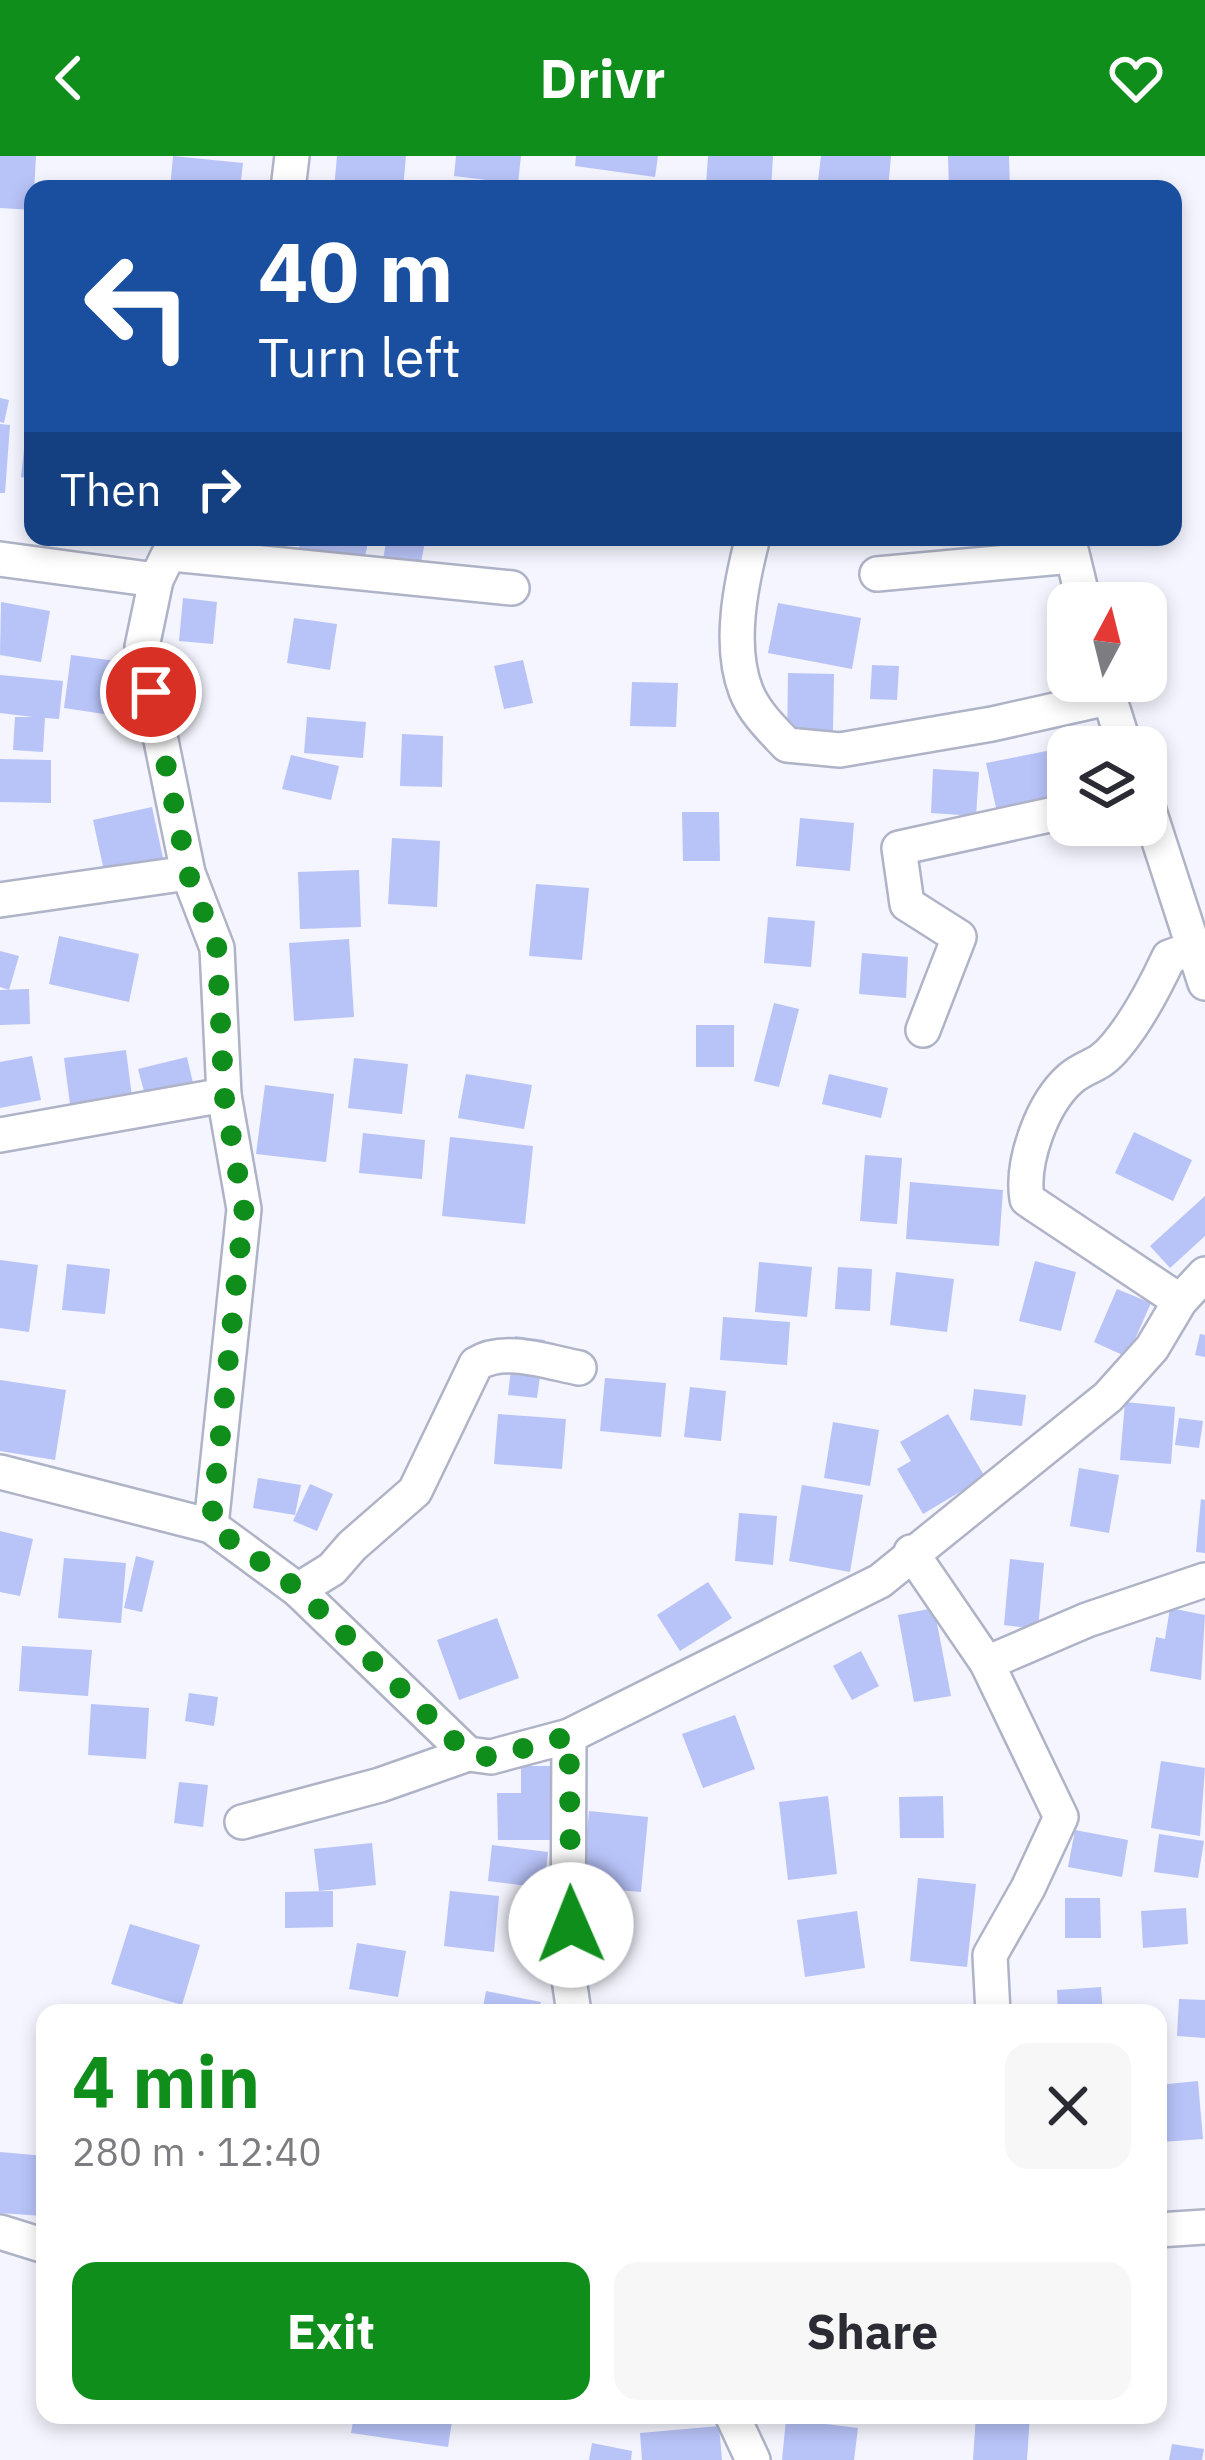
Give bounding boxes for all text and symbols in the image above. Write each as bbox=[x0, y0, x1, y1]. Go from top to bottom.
text: Drivr bbox=[540, 43, 665, 113]
icon: back bbox=[36, 45, 102, 111]
icon: heart bbox=[1103, 45, 1169, 111]
text: 40 m bbox=[258, 216, 454, 325]
icon: left bbox=[60, 228, 216, 384]
text: Turn left bbox=[258, 322, 461, 392]
icon: right bbox=[186, 456, 252, 522]
text: Then bbox=[60, 460, 162, 518]
north arrow bbox=[1047, 582, 1167, 702]
map controls bbox=[1047, 582, 1167, 846]
pin bbox=[100, 641, 202, 743]
icon: arrive bbox=[118, 659, 184, 725]
button: layers bbox=[1047, 726, 1167, 846]
position arrow bbox=[508, 1862, 634, 1988]
text: 4 min bbox=[72, 2034, 260, 2128]
button: close bbox=[1005, 2043, 1131, 2169]
text: 280 m · 12:40 bbox=[72, 2126, 322, 2177]
button: Exit bbox=[72, 2262, 590, 2400]
button: Share bbox=[614, 2262, 1131, 2400]

